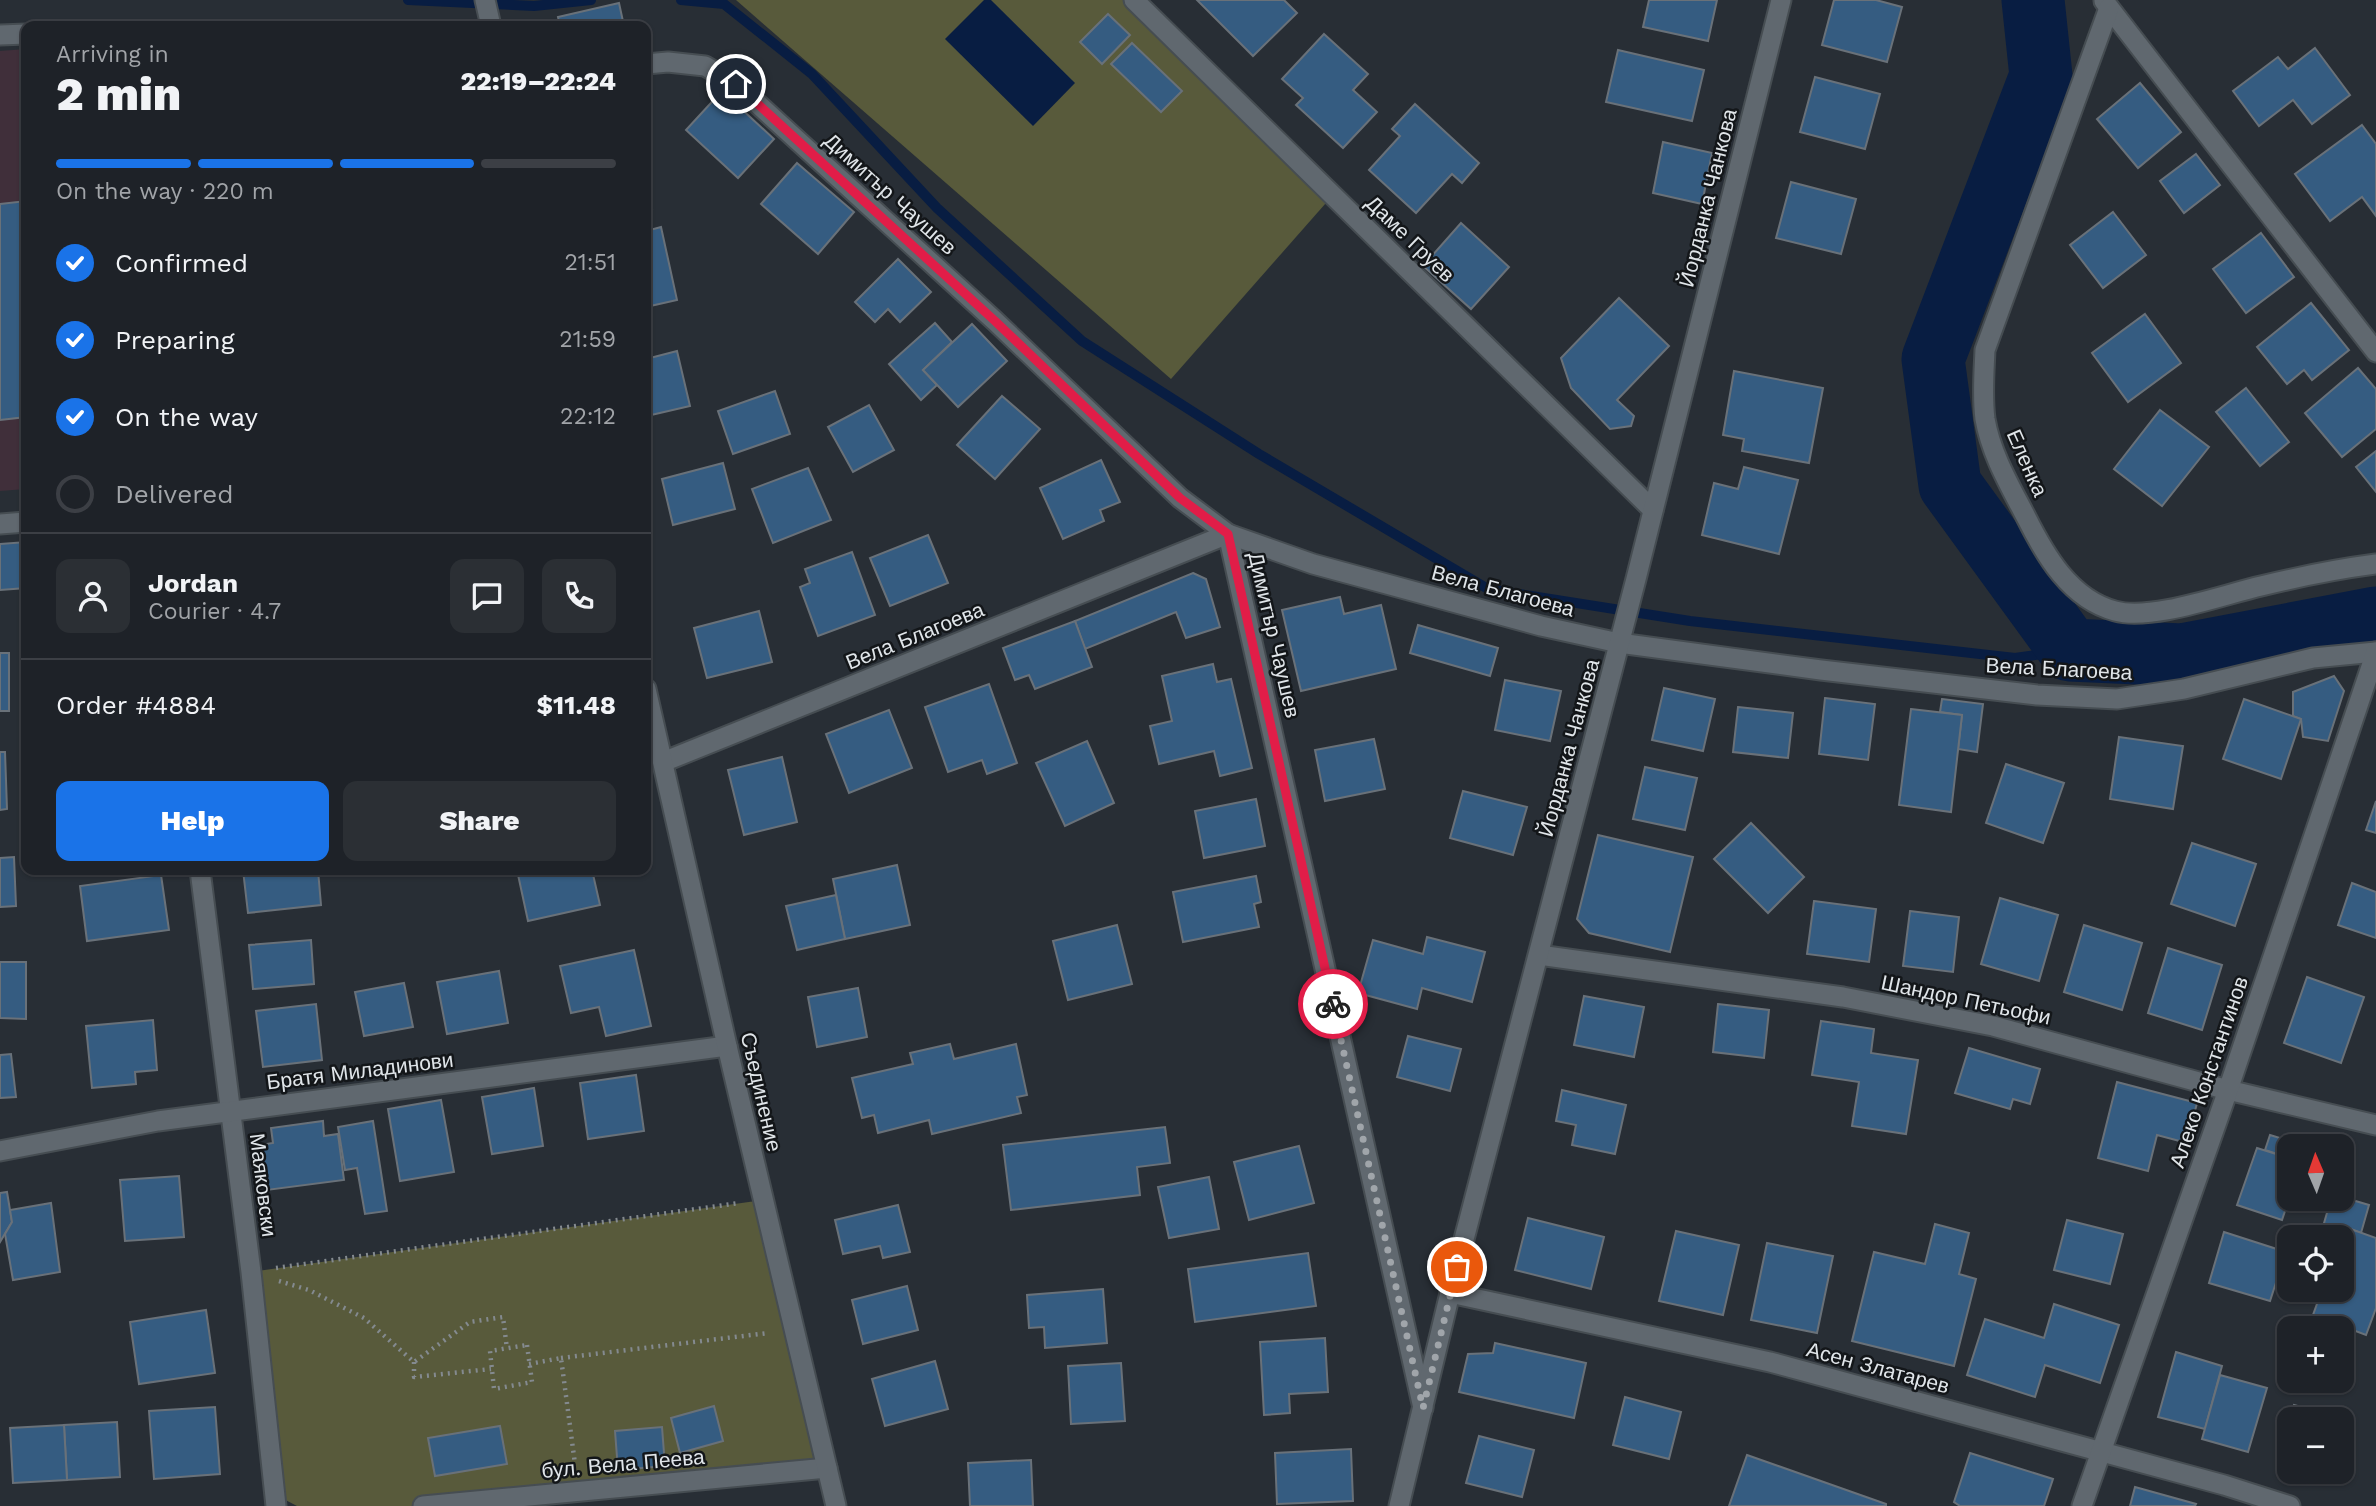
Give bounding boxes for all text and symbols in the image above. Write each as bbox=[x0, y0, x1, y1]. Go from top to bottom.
text: Arriving in bbox=[56, 41, 169, 68]
pin bbox=[706, 54, 766, 114]
icon: home bbox=[717, 65, 755, 103]
text: 22:19–22:24 bbox=[460, 66, 616, 96]
text: 2 min bbox=[56, 67, 181, 121]
street label: Йорданка Чанкова bbox=[1673, 106, 1742, 290]
street label: Димитър Чаушев bbox=[819, 128, 962, 260]
text: On the way · 220 m bbox=[56, 178, 274, 205]
street label: Даме Груев bbox=[1361, 190, 1460, 287]
icon: check bbox=[56, 244, 94, 282]
text: Confirmed bbox=[115, 248, 248, 278]
text: 21:51 bbox=[564, 249, 616, 276]
icon: check bbox=[56, 321, 94, 359]
text: Preparing bbox=[115, 325, 235, 355]
text: 21:59 bbox=[559, 326, 616, 353]
icon: check bbox=[56, 398, 94, 436]
text: On the way bbox=[115, 402, 258, 432]
text: 22:12 bbox=[560, 403, 616, 430]
street label: Еленка bbox=[2002, 425, 2053, 501]
text: Delivered bbox=[115, 479, 234, 509]
street label: Димитър Чаушев bbox=[1243, 550, 1306, 720]
button: person bbox=[56, 559, 130, 633]
button: chat bbox=[450, 559, 524, 633]
button: phone bbox=[542, 559, 616, 633]
street label: Вела Благоева bbox=[1429, 559, 1578, 622]
text: Jordan bbox=[148, 568, 238, 598]
street label: Вела Благоева bbox=[842, 596, 988, 675]
text: Courier · 4.7 bbox=[148, 598, 281, 625]
street label: Вела Благоева bbox=[1985, 652, 2133, 685]
street label: Йорданка Чанкова bbox=[1533, 656, 1604, 839]
text: Order #4884 bbox=[56, 690, 216, 720]
text: $11.48 bbox=[536, 690, 616, 720]
button: Help bbox=[56, 781, 329, 861]
button: Share bbox=[343, 781, 616, 861]
courier bbox=[1298, 969, 1368, 1039]
street label: Шандор Петьофи bbox=[1879, 969, 2053, 1030]
street label: Алеко Константинов bbox=[2164, 973, 2253, 1171]
icon: bike bbox=[1314, 985, 1352, 1023]
street label: Съединение bbox=[736, 1030, 787, 1154]
street label: Братя Миладинови bbox=[265, 1047, 455, 1094]
street label: Маяковски bbox=[245, 1132, 282, 1238]
north arrow bbox=[2277, 1134, 2354, 1211]
map controls bbox=[2277, 1134, 2354, 1484]
button: locate bbox=[2277, 1225, 2354, 1302]
pin bbox=[1427, 1237, 1487, 1297]
icon: bag bbox=[1438, 1248, 1476, 1286]
button: + bbox=[2277, 1316, 2354, 1393]
street label: Асен Златарев bbox=[1804, 1336, 1952, 1399]
button: − bbox=[2277, 1407, 2354, 1484]
street label: бул. Вела Пеева bbox=[540, 1444, 706, 1483]

